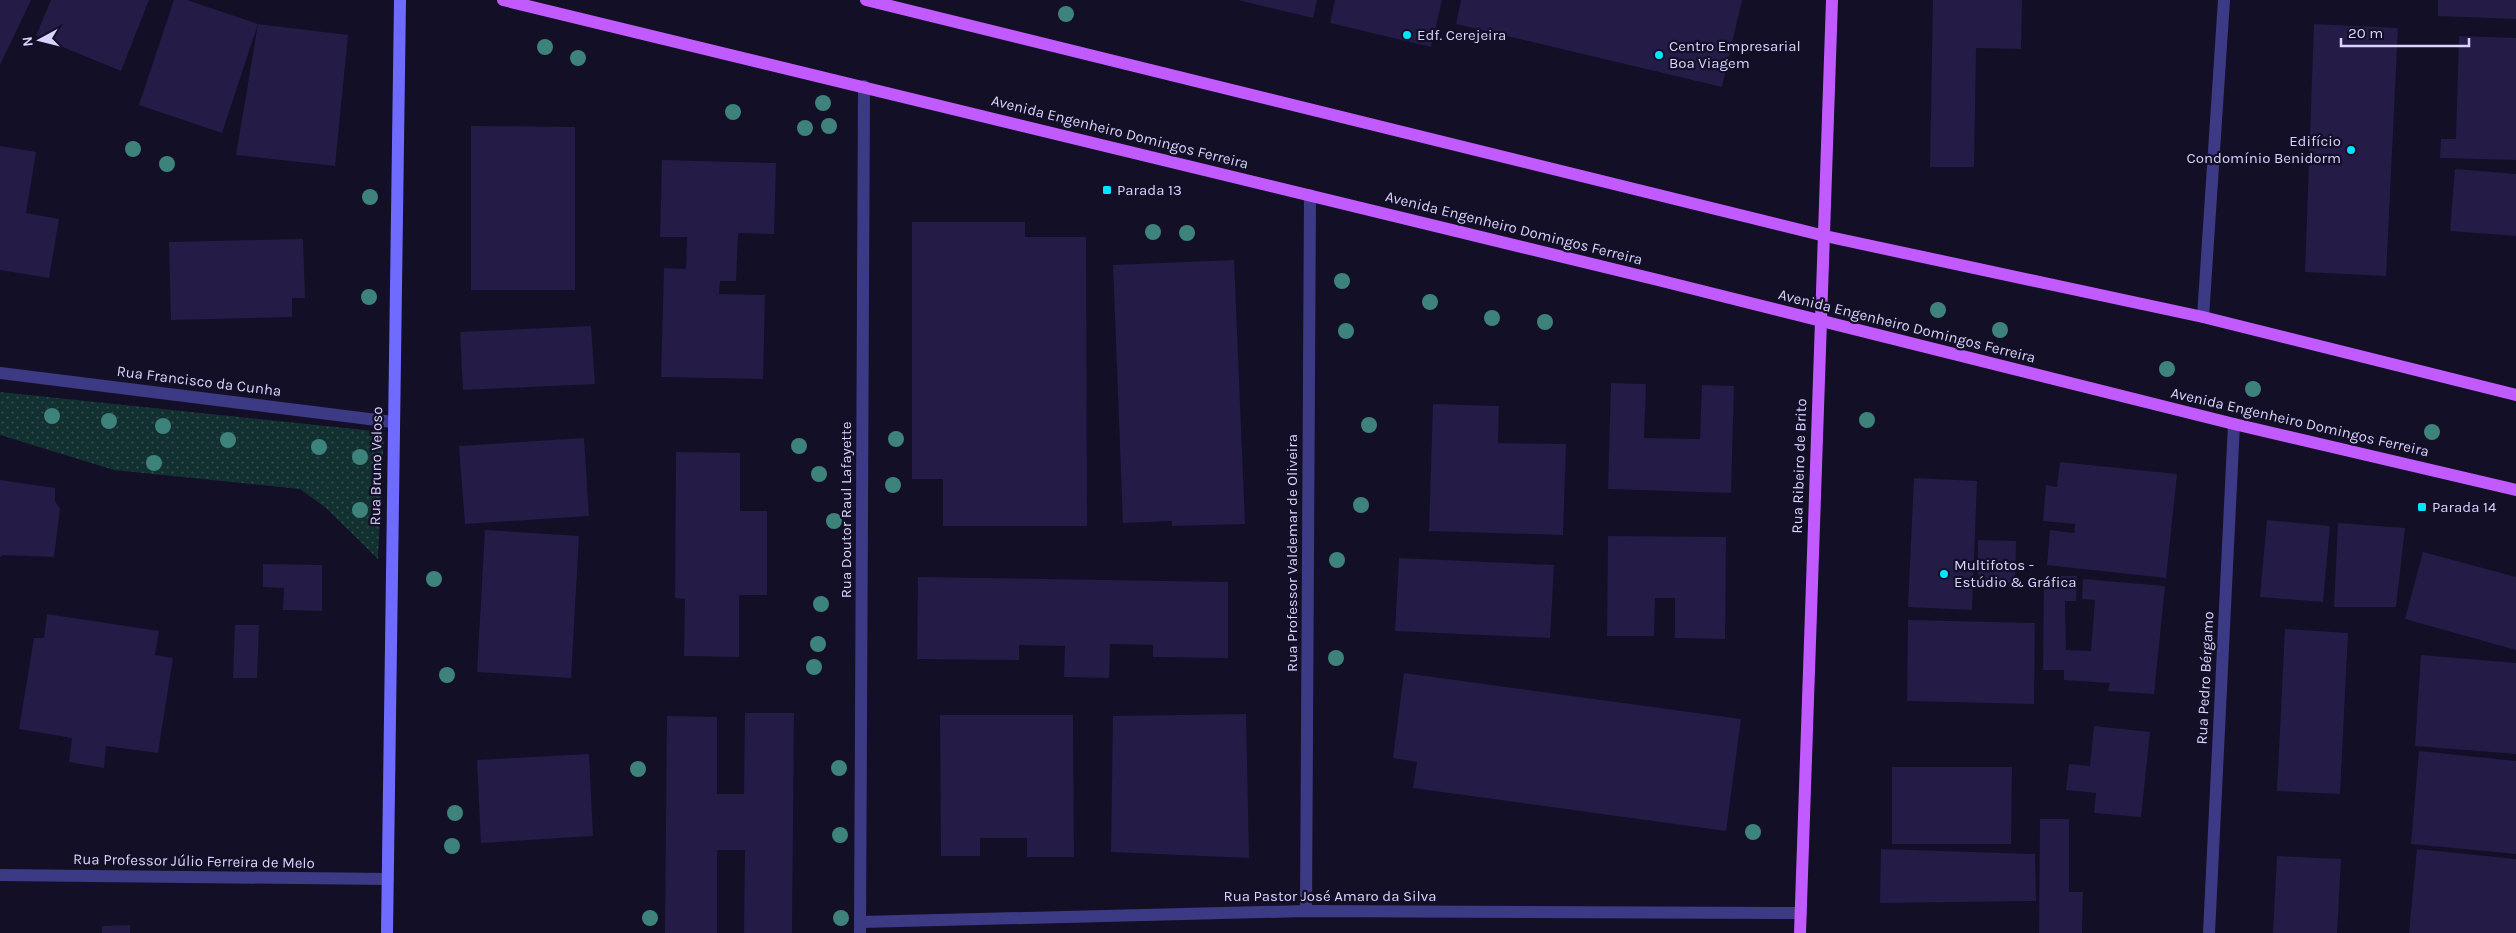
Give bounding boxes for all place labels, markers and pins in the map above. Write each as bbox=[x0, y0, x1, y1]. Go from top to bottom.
place label: Edf. Cerejeira bbox=[1417, 26, 1506, 44]
marker: Edf. Cerejeira bbox=[1401, 29, 1413, 41]
place label: Centro Empresarial Boa Viagem bbox=[1669, 37, 1801, 72]
marker: Centro Empresarial Boa Viagem bbox=[1653, 49, 1665, 61]
place label: Edifício Condomínio Benidorm bbox=[2187, 132, 2341, 167]
marker: Edifício Condomínio Benidorm bbox=[2345, 144, 2357, 156]
place label: Parada 13 bbox=[1117, 181, 1182, 199]
marker: Parada 13 bbox=[1101, 184, 1113, 196]
place label: Parada 14 bbox=[2432, 498, 2497, 516]
marker: Parada 14 bbox=[2416, 501, 2428, 513]
place label: Multifotos - Estúdio & Gráfica bbox=[1954, 556, 2076, 591]
marker: Multifotos - Estúdio & Gráfica bbox=[1938, 568, 1950, 580]

